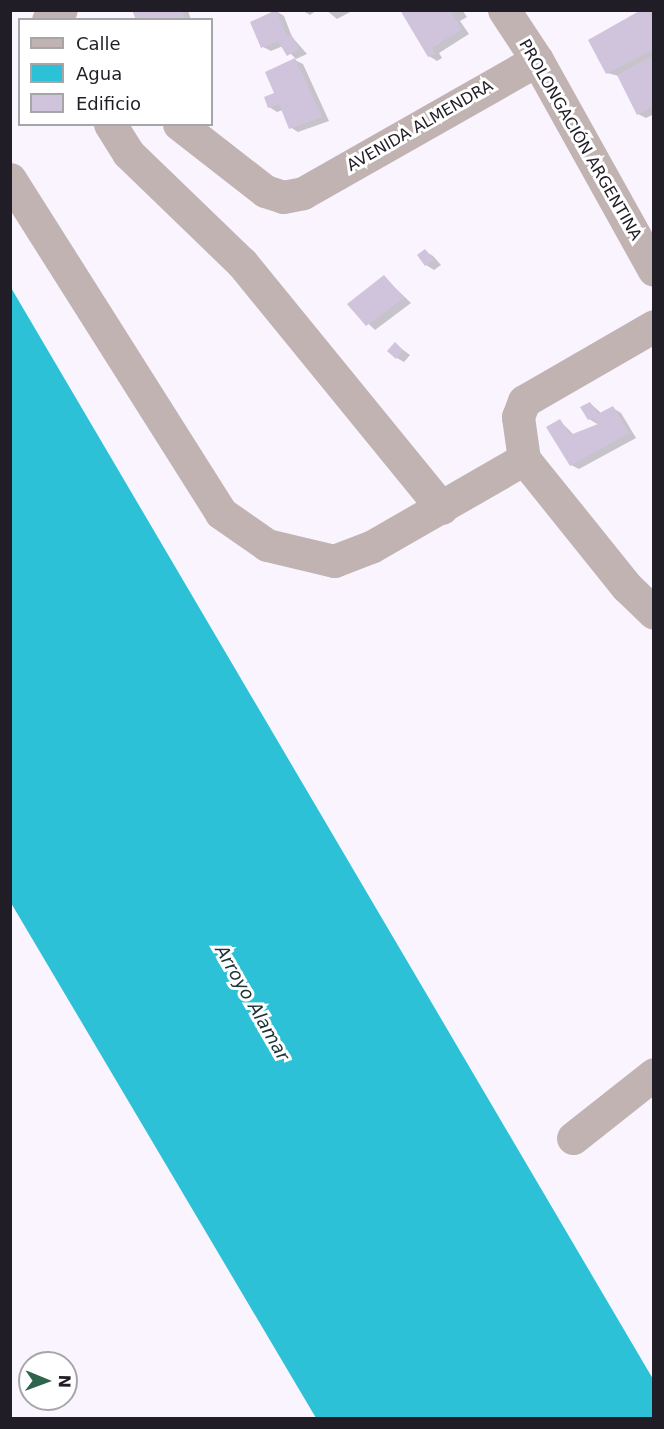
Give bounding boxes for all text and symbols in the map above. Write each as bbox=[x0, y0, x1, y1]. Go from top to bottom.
legend bbox=[18, 18, 213, 126]
text: Calle bbox=[76, 33, 121, 54]
street label: PROLONGACIÓN ARGENTINA bbox=[514, 36, 646, 244]
text: Agua bbox=[76, 63, 122, 84]
street label: AVENIDA ALMENDRA bbox=[344, 76, 496, 176]
text: Edificio bbox=[76, 93, 141, 114]
water label: Arroyo Alamar bbox=[210, 941, 294, 1065]
north arrow bbox=[18, 1351, 78, 1411]
text: N bbox=[55, 1374, 74, 1388]

